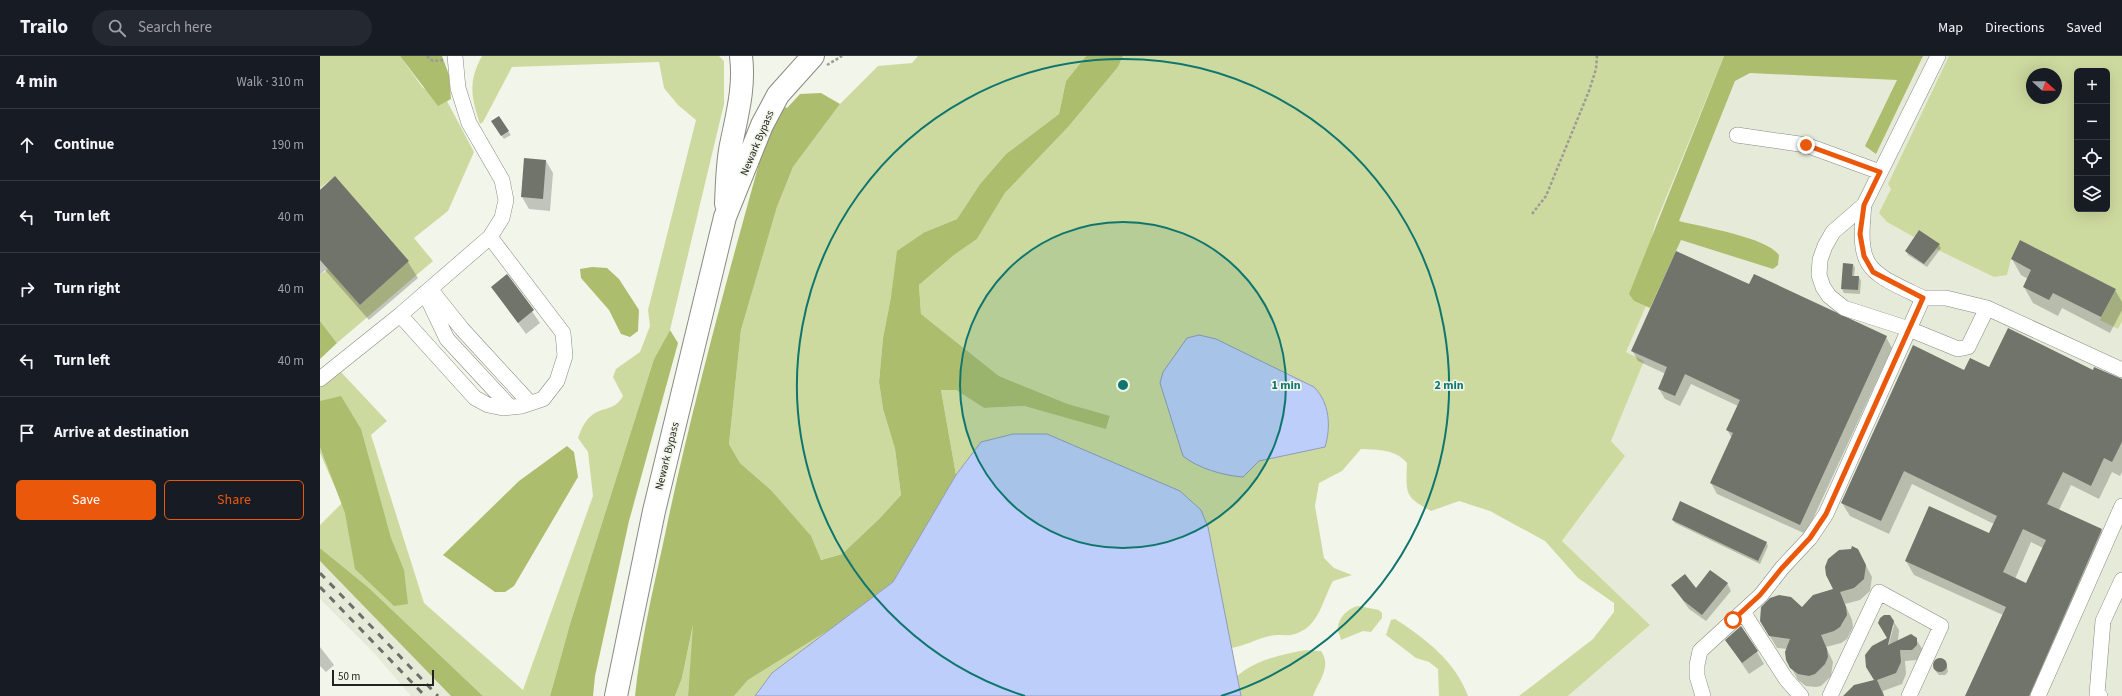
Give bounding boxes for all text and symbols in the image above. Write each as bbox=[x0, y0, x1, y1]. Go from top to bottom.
search box bbox=[92, 10, 372, 46]
text: Trailo bbox=[20, 14, 68, 41]
icon: search bbox=[106, 17, 128, 39]
text: Search here bbox=[138, 17, 212, 38]
text: Map bbox=[1938, 18, 1963, 38]
text: Directions bbox=[1985, 18, 2044, 38]
text: Saved bbox=[2066, 18, 2102, 38]
north arrow bbox=[2026, 68, 2062, 104]
map controls bbox=[2074, 68, 2110, 212]
button: + bbox=[2074, 68, 2110, 104]
text: 4 min bbox=[16, 70, 57, 94]
text: Walk · 310 m bbox=[236, 73, 304, 91]
button: − bbox=[2074, 104, 2110, 140]
street label: Newark Bypass bbox=[736, 108, 778, 178]
icon: ahead bbox=[16, 134, 38, 156]
text: Continue bbox=[54, 134, 114, 155]
text: 190 m bbox=[271, 136, 304, 154]
route end bbox=[1797, 136, 1815, 154]
button: locate bbox=[2074, 140, 2110, 176]
button: layers bbox=[2074, 176, 2110, 212]
icon: left bbox=[16, 206, 38, 228]
text: Turn left bbox=[54, 206, 110, 227]
text: 40 m bbox=[278, 208, 304, 226]
icon: right bbox=[16, 278, 38, 300]
text: Turn right bbox=[54, 278, 120, 299]
text: 40 m bbox=[278, 280, 304, 298]
icon: left bbox=[16, 350, 38, 372]
text: Turn left bbox=[54, 350, 110, 371]
text: 40 m bbox=[278, 352, 304, 370]
text: 1 min bbox=[1271, 377, 1301, 394]
text: 2 min bbox=[1434, 377, 1464, 394]
centre of rings bbox=[1116, 378, 1130, 392]
street label: Newark Bypass bbox=[651, 420, 683, 492]
icon: arrive bbox=[16, 422, 38, 444]
text: Arrive at destination bbox=[54, 422, 189, 443]
button: Save bbox=[16, 480, 156, 520]
button: Share bbox=[164, 480, 304, 520]
route start bbox=[1724, 611, 1742, 629]
scale bar bbox=[332, 668, 434, 687]
text: 50 m bbox=[338, 669, 360, 684]

